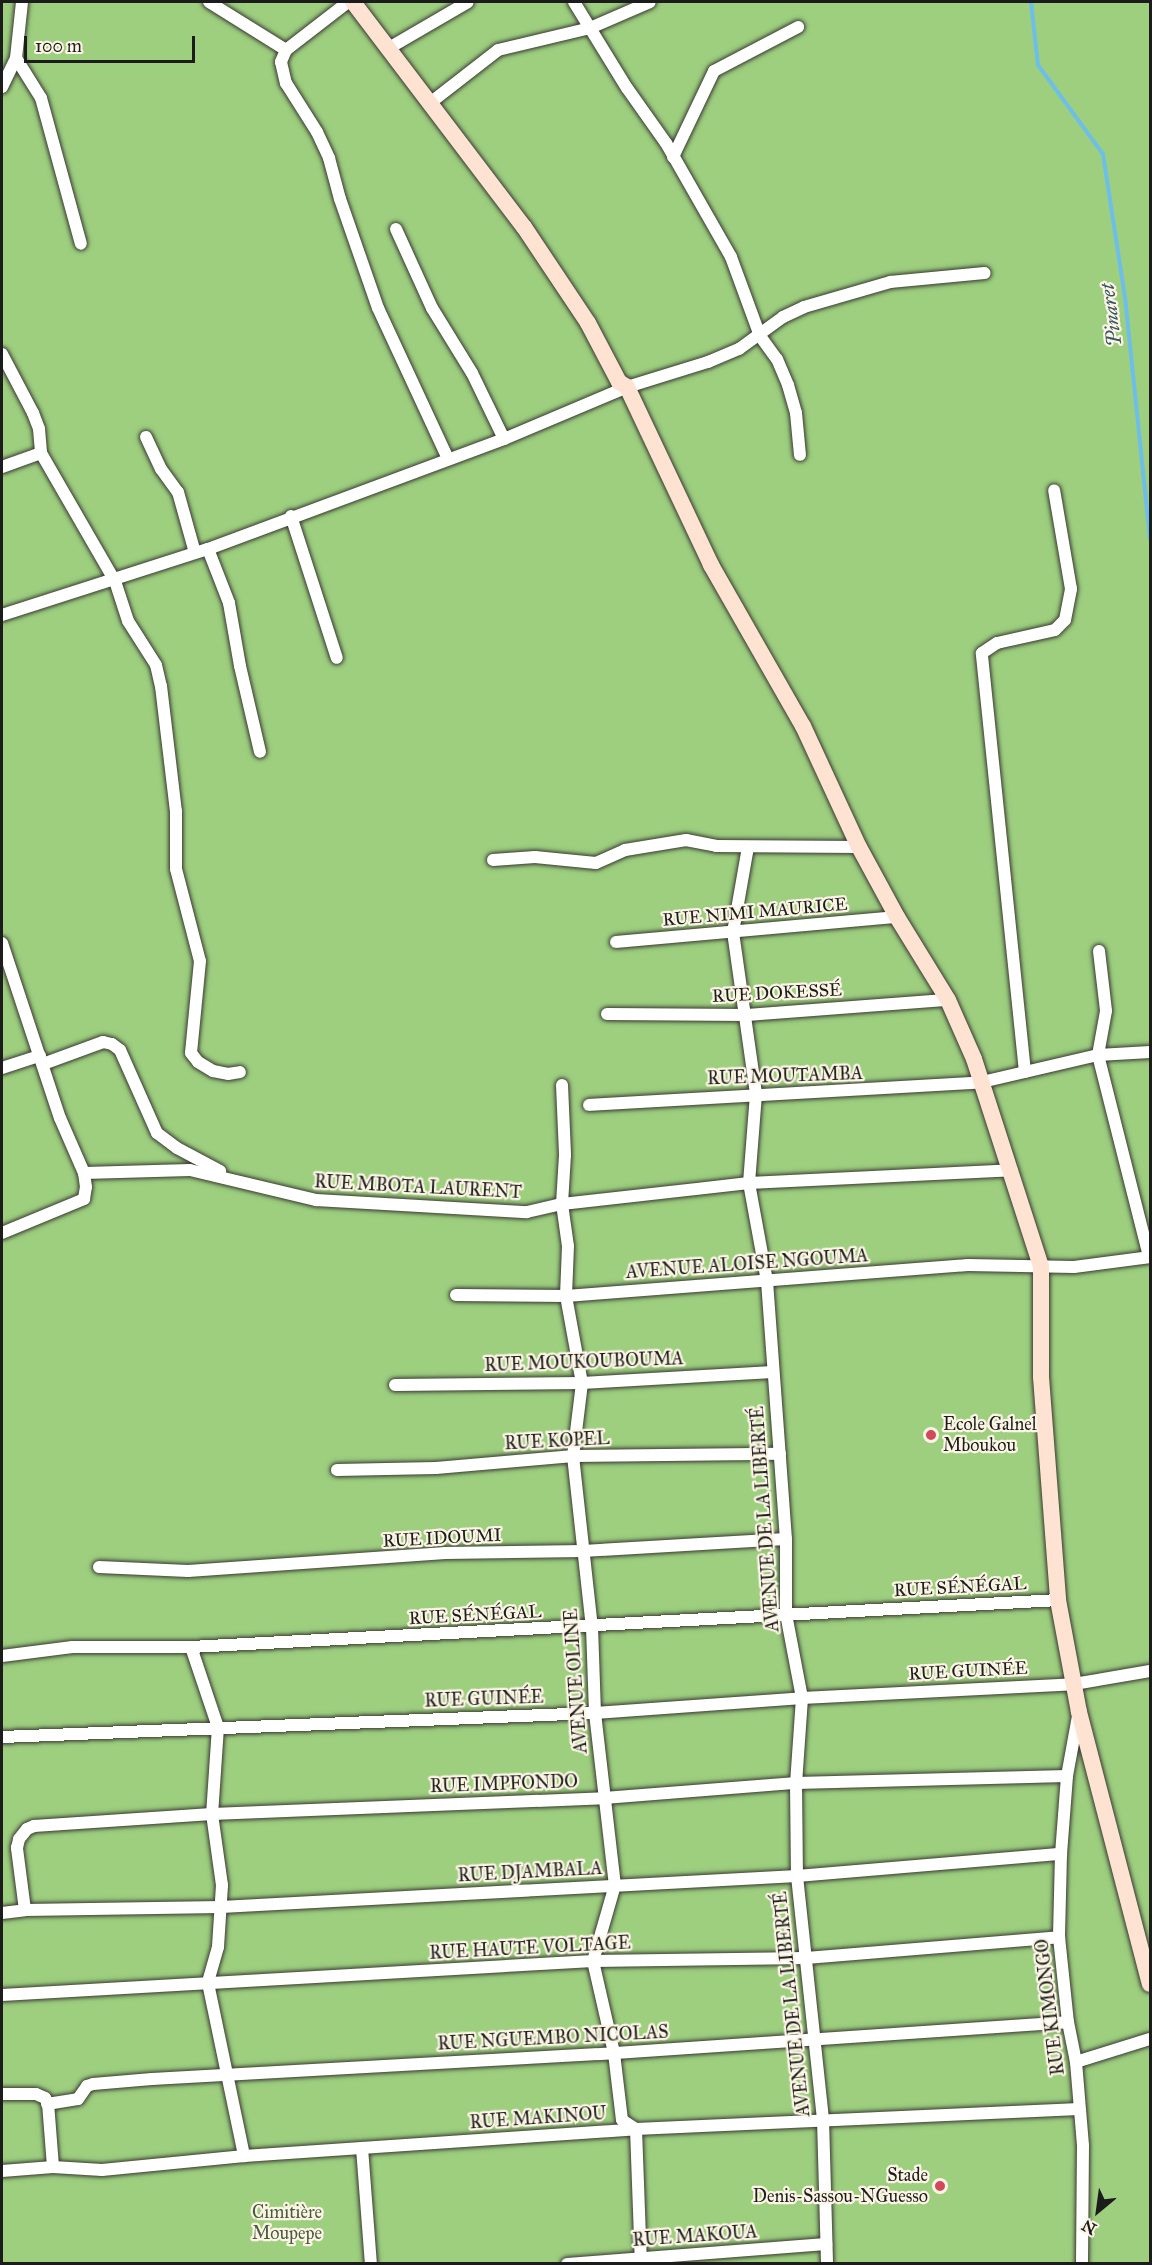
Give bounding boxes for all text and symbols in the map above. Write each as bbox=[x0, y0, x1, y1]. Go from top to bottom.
scale bar bbox=[27, 24, 198, 62]
text: 100 m bbox=[35, 35, 82, 57]
water label: Pinaret bbox=[1095, 282, 1127, 348]
street label: RUE NIMI MAURICE bbox=[662, 893, 848, 931]
street label: RUE DOKESSÉ bbox=[712, 979, 842, 1007]
street label: RUE MOUTAMBA bbox=[707, 1062, 863, 1090]
street label: RUE MBOTA LAURENT bbox=[314, 1171, 522, 1203]
street label: AVENUE ALOISE NGOUMA bbox=[625, 1245, 869, 1283]
street label: RUE MOUKOUBOUMA bbox=[484, 1348, 684, 1376]
street label: AVENUE DE LA LIBERTÉ bbox=[746, 1405, 784, 1633]
place label: Ecole Galnel Mboukou bbox=[943, 1414, 1037, 1456]
street label: RUE KOPEL bbox=[504, 1427, 610, 1455]
marker: Ecole Galnel Mboukou bbox=[924, 1428, 938, 1442]
street label: RUE IDOUMI bbox=[382, 1524, 502, 1552]
street label: RUE SÉNÉGAL bbox=[893, 1573, 1027, 1601]
street label: RUE SÉNÉGAL bbox=[408, 1601, 542, 1629]
street label: AVENUE OLINE bbox=[560, 1608, 592, 1754]
street label: RUE GUINÉE bbox=[908, 1657, 1028, 1685]
street label: RUE GUINÉE bbox=[424, 1686, 544, 1712]
street label: RUE IMPFONDO bbox=[430, 1771, 578, 1797]
street label: RUE DJAMBALA bbox=[457, 1857, 603, 1887]
street label: AVENUE DE LA LIBERTÉ bbox=[769, 1890, 815, 2118]
street label: RUE HAUTE VOLTAGE bbox=[429, 1932, 631, 1964]
street label: RUE KIMONGO bbox=[1031, 1938, 1069, 2076]
street label: RUE NGUEMBO NICOLAS bbox=[437, 2021, 669, 2055]
street label: RUE MAKINOU bbox=[469, 2102, 607, 2134]
place label: Stade Denis-Sassou-NGuesso bbox=[753, 2165, 928, 2208]
marker: Stade Denis-Sassou-NGuesso bbox=[933, 2179, 947, 2193]
north arrow bbox=[1068, 2181, 1128, 2241]
park label: Cimitière Moupepe bbox=[252, 2202, 322, 2244]
text: N bbox=[1078, 2216, 1100, 2239]
street label: RUE MAKOUA bbox=[632, 2221, 758, 2251]

